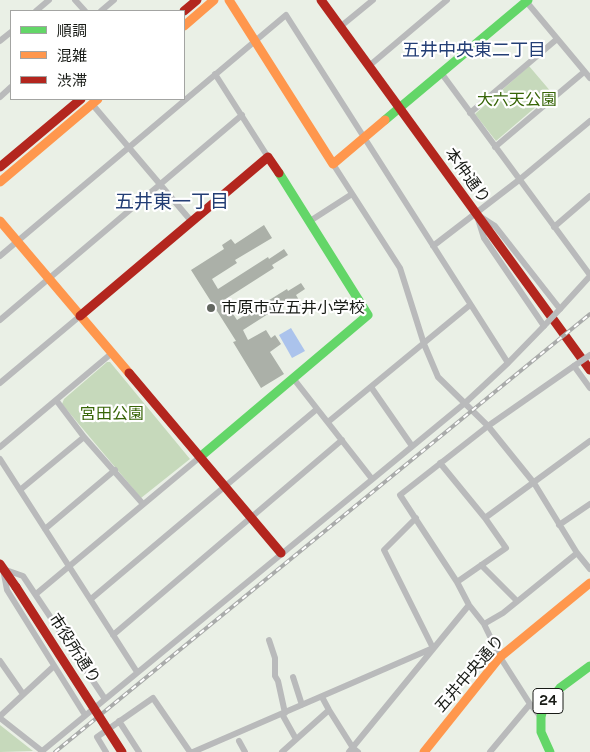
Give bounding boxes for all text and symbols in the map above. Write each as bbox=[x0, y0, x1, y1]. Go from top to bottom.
legend bbox=[10, 10, 185, 100]
text: 順調 bbox=[57, 22, 87, 40]
district label: 五井中央東二丁目 bbox=[402, 40, 546, 62]
text: 混雑 bbox=[57, 47, 87, 65]
text: 渋滞 bbox=[57, 72, 87, 90]
park label: 大六天公園 bbox=[477, 90, 557, 110]
street label: 本仲通り bbox=[440, 144, 494, 208]
district label: 五井東一丁目 bbox=[115, 192, 229, 214]
place label: 市原市立五井小学校 bbox=[221, 298, 365, 318]
marker: 市原市立五井小学校 bbox=[205, 302, 217, 314]
park label: 宮田公園 bbox=[80, 404, 144, 424]
street label: 市役所通り bbox=[44, 610, 104, 688]
street label: 五井中央通り bbox=[431, 631, 509, 717]
road number: 24 bbox=[533, 688, 563, 714]

